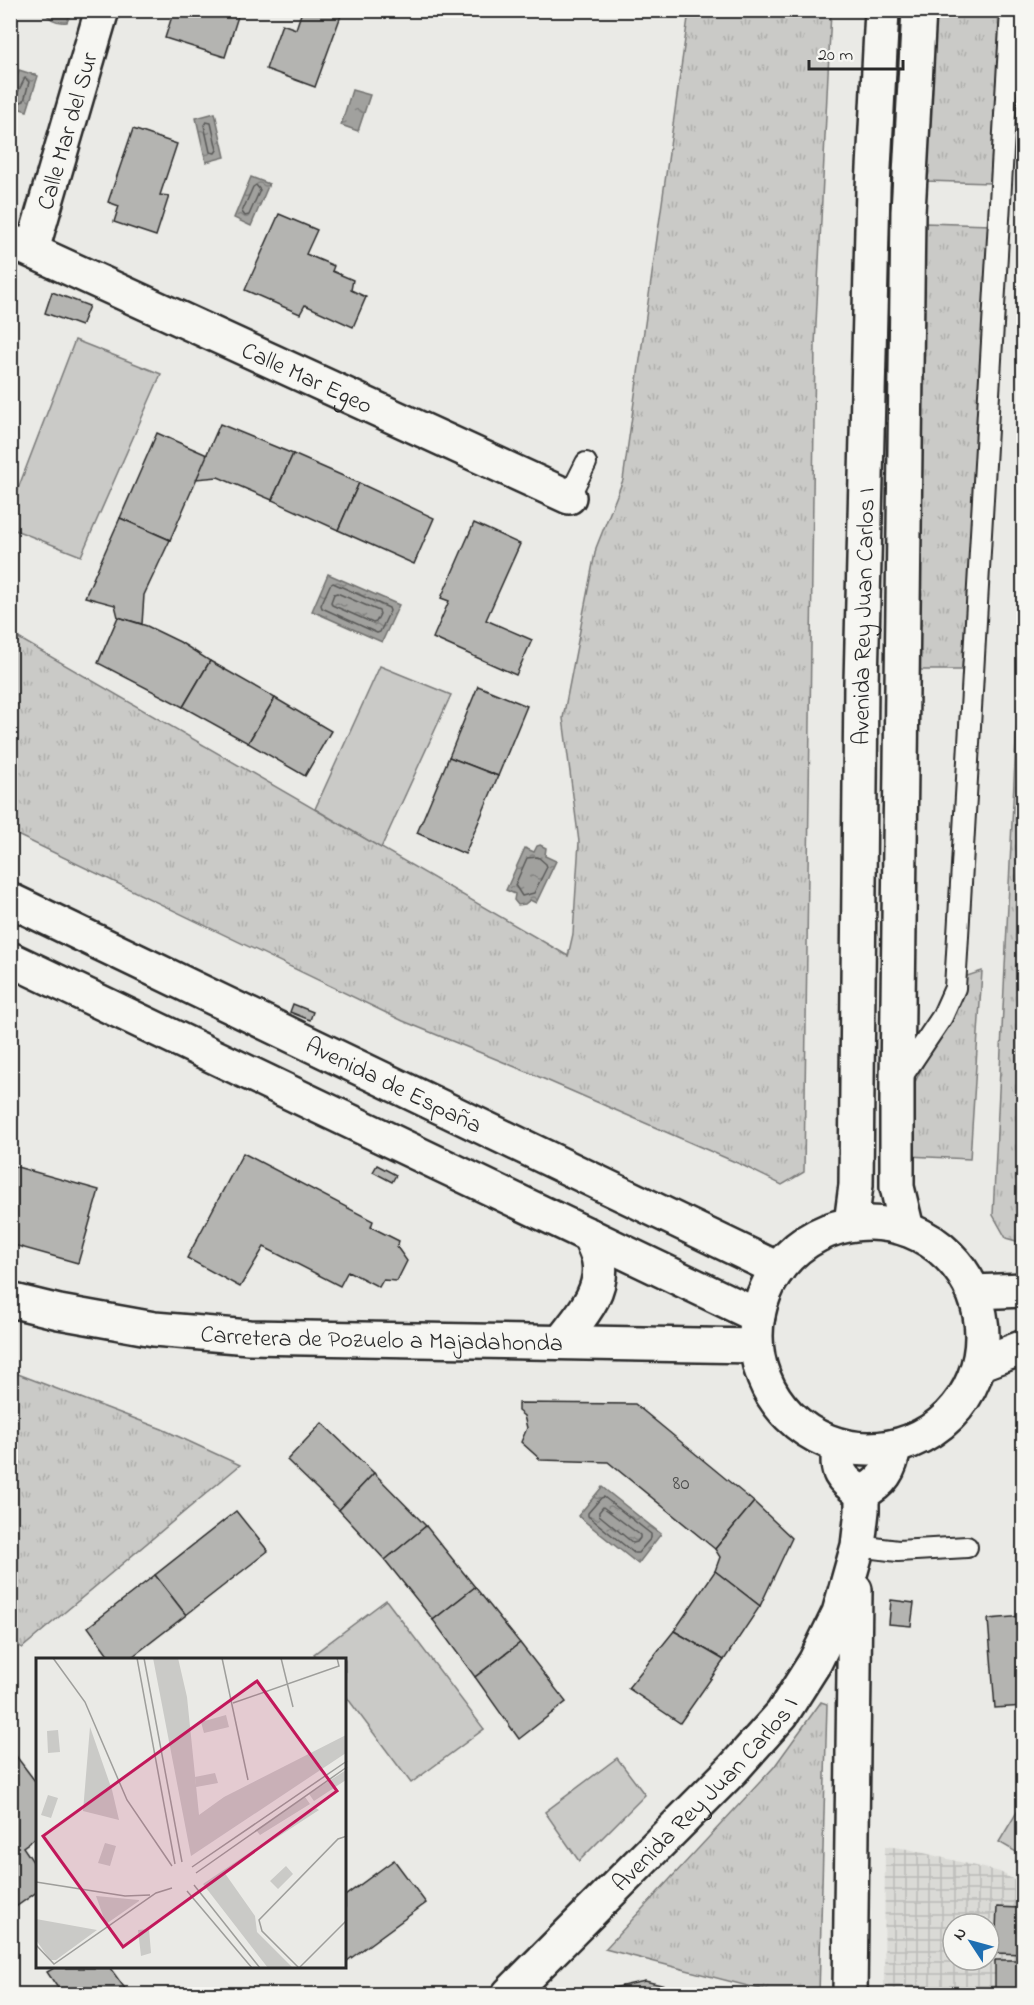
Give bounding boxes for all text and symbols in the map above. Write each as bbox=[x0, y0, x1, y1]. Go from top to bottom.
scale bar bbox=[809, 33, 904, 71]
text: 20 m bbox=[818, 43, 853, 69]
street label: Calle Mar del Sur bbox=[30, 48, 109, 215]
street label: Calle Mar Egeo bbox=[235, 334, 377, 425]
street label: Avenida Rey Juan Carlos I bbox=[845, 487, 886, 745]
street label: Avenida de España bbox=[299, 1029, 487, 1144]
street label: Carretera de Pozuelo a Majadahonda bbox=[199, 1318, 563, 1363]
house number: 80 bbox=[673, 1469, 689, 1499]
inset map bbox=[36, 1658, 346, 1969]
street label: Avenida Rey Juan Carlos I bbox=[605, 1691, 808, 1901]
north arrow bbox=[941, 1912, 1001, 1972]
text: N bbox=[948, 1923, 973, 1946]

